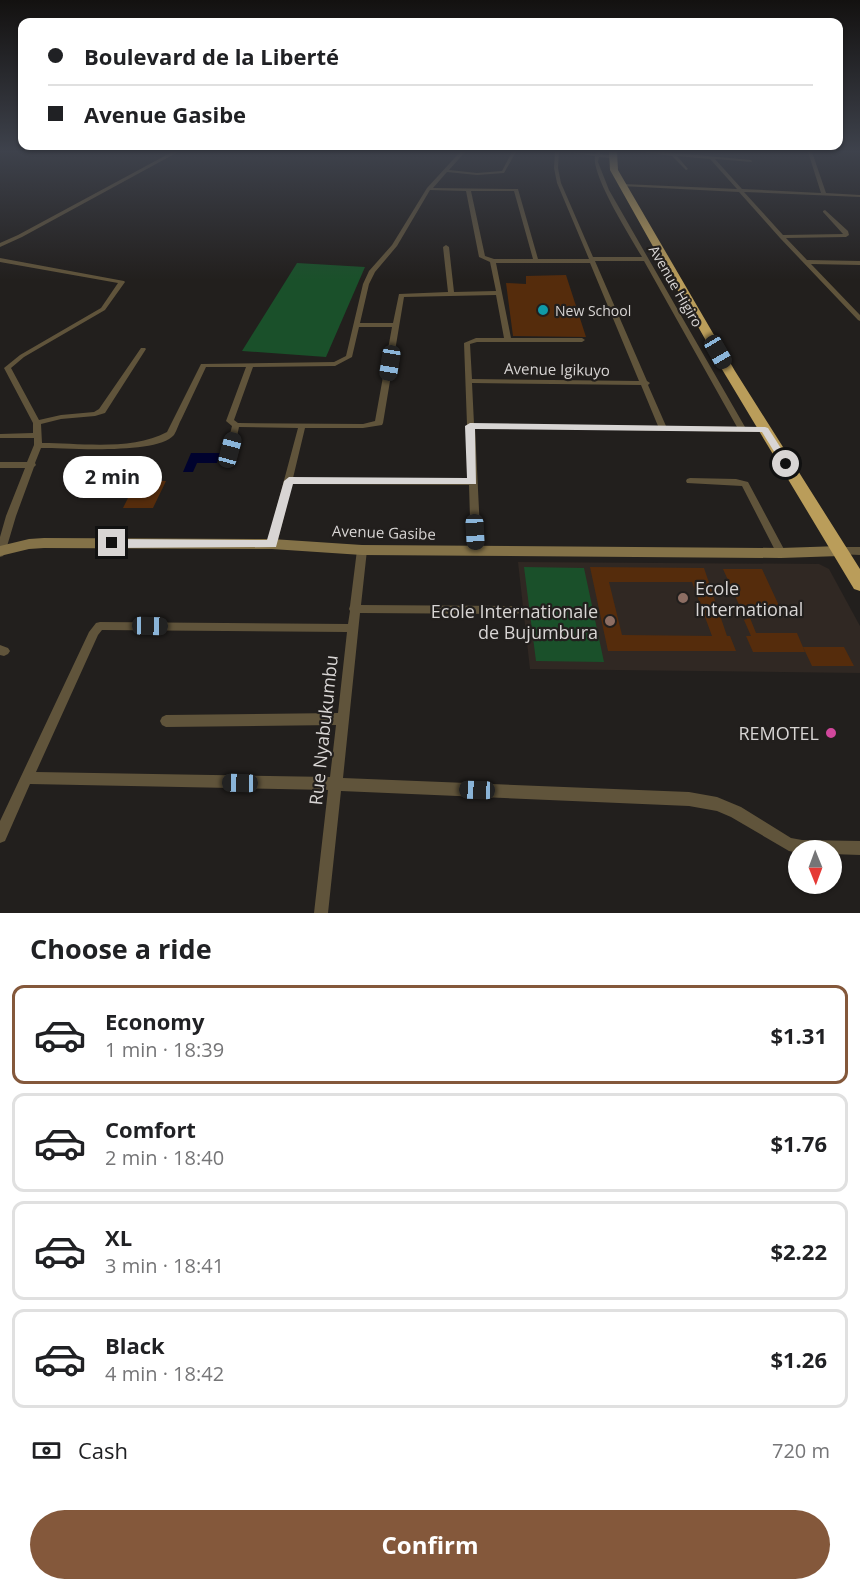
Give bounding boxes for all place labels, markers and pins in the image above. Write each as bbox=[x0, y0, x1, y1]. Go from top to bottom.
place label: New School bbox=[555, 301, 631, 320]
marker: New School bbox=[536, 303, 550, 317]
place label: Ecole International bbox=[695, 576, 803, 621]
marker: Ecole International bbox=[676, 591, 690, 605]
place label: Ecole Internationale de Bujumbura bbox=[431, 599, 598, 644]
marker: Ecole Internationale de Bujumbura bbox=[603, 614, 617, 628]
place label: REMOTEL bbox=[738, 721, 819, 745]
marker: REMOTEL bbox=[824, 726, 838, 740]

